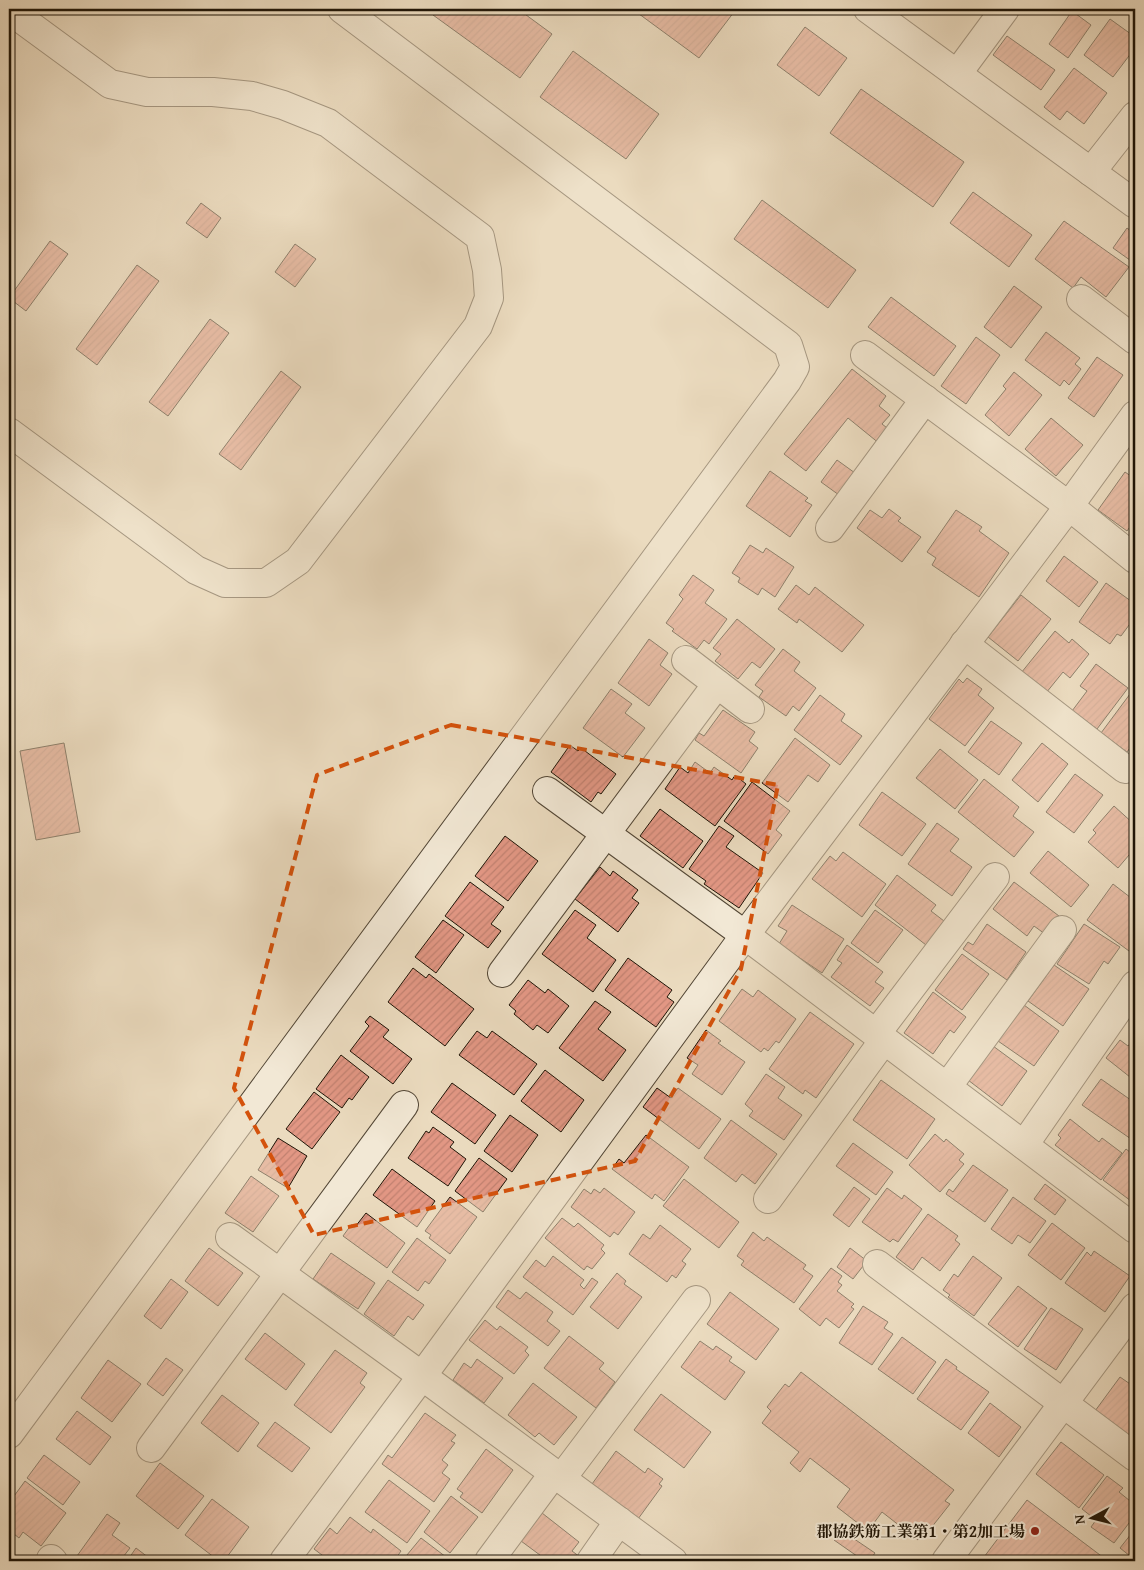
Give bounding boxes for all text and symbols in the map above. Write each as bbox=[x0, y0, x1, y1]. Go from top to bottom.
north arrow bbox=[1066, 1492, 1116, 1542]
text: N bbox=[1069, 1513, 1090, 1525]
place label: 郡協鉄筋工業第1・第2加工場 bbox=[816, 1519, 1025, 1543]
marker: 郡協鉄筋工業第1・第2加工場 bbox=[1029, 1525, 1041, 1537]

